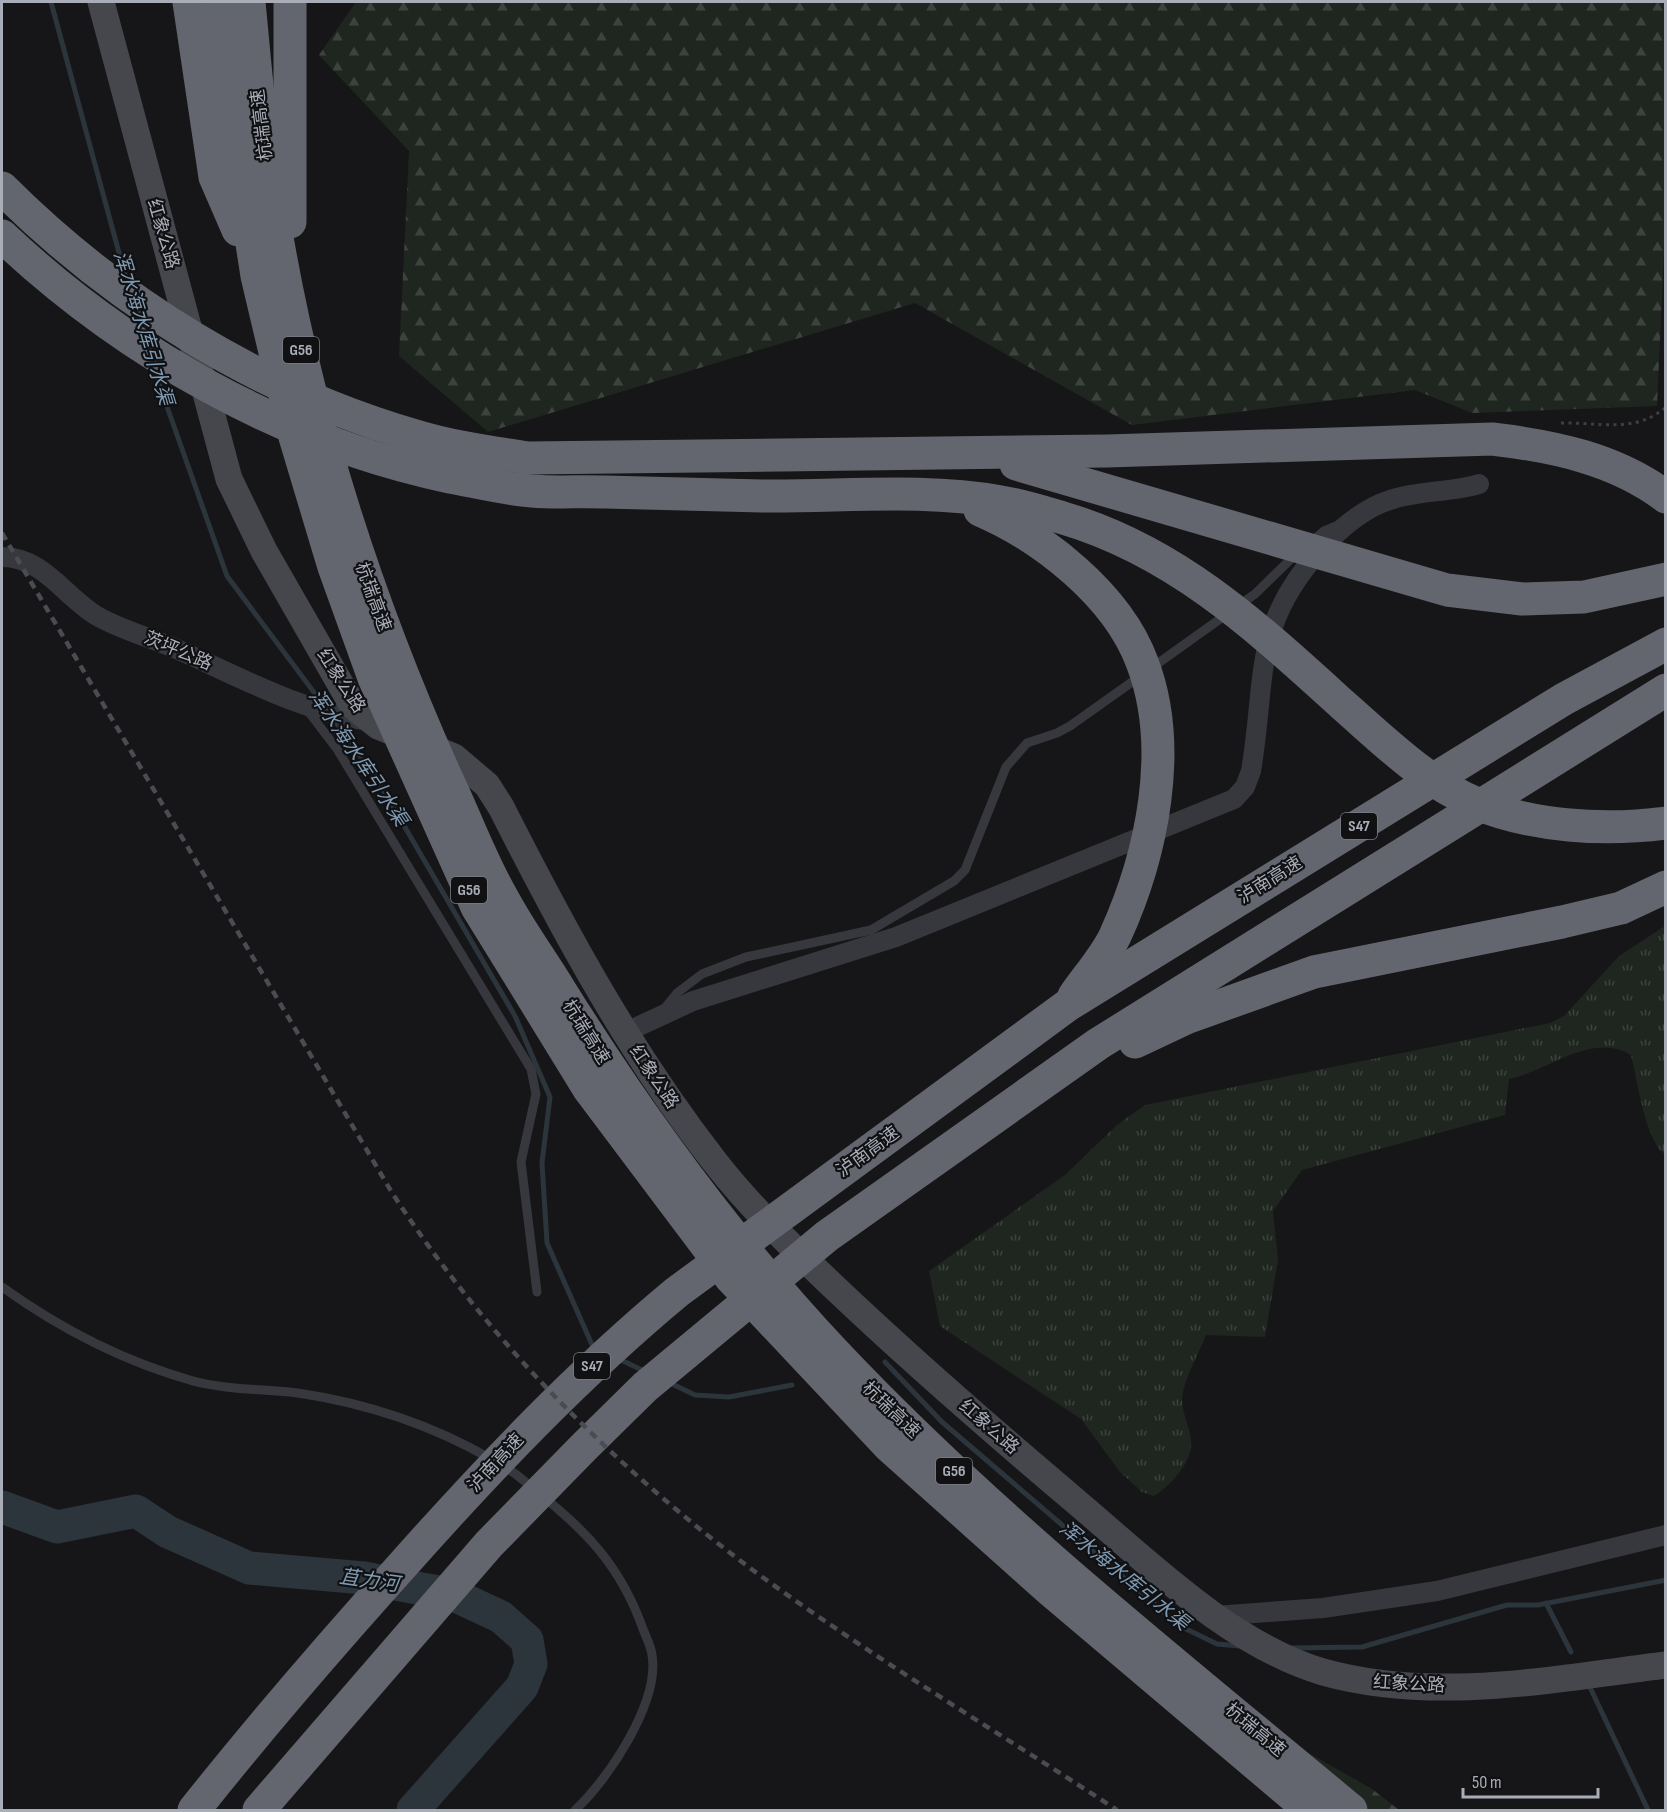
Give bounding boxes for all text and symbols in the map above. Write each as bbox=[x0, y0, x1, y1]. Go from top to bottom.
street label: 杭瑞高速 bbox=[247, 88, 277, 162]
street label: 红象公路 bbox=[143, 197, 183, 271]
water label: 浑水海水库引水渠 bbox=[108, 248, 179, 411]
road number: G56 bbox=[283, 337, 319, 363]
street label: 杭瑞高速 bbox=[351, 560, 395, 634]
street label: 茨坪公路 bbox=[141, 627, 215, 675]
street label: 红象公路 bbox=[313, 645, 369, 717]
water label: 浑水海水库引水渠 bbox=[303, 685, 414, 834]
road number: S47 bbox=[1341, 813, 1377, 839]
street label: 泸南高速 bbox=[1234, 852, 1306, 908]
road number: G56 bbox=[451, 877, 487, 903]
street label: 杭瑞高速 bbox=[558, 996, 614, 1068]
street label: 红象公路 bbox=[625, 1041, 683, 1113]
street label: 泸南高速 bbox=[833, 1122, 903, 1182]
road number: S47 bbox=[574, 1353, 610, 1379]
street label: 杭瑞高速 bbox=[858, 1377, 924, 1443]
street label: 红象公路 bbox=[955, 1395, 1023, 1459]
street label: 泸南高速 bbox=[464, 1430, 528, 1496]
road number: G56 bbox=[936, 1458, 972, 1484]
water label: 浑水海水库引水渠 bbox=[1054, 1516, 1196, 1638]
water label: 苴力河 bbox=[338, 1565, 404, 1598]
street label: 红象公路 bbox=[1372, 1672, 1446, 1696]
street label: 杭瑞高速 bbox=[1221, 1699, 1289, 1761]
scale bar bbox=[1463, 1761, 1598, 1799]
text: 50 m bbox=[1472, 1772, 1502, 1793]

